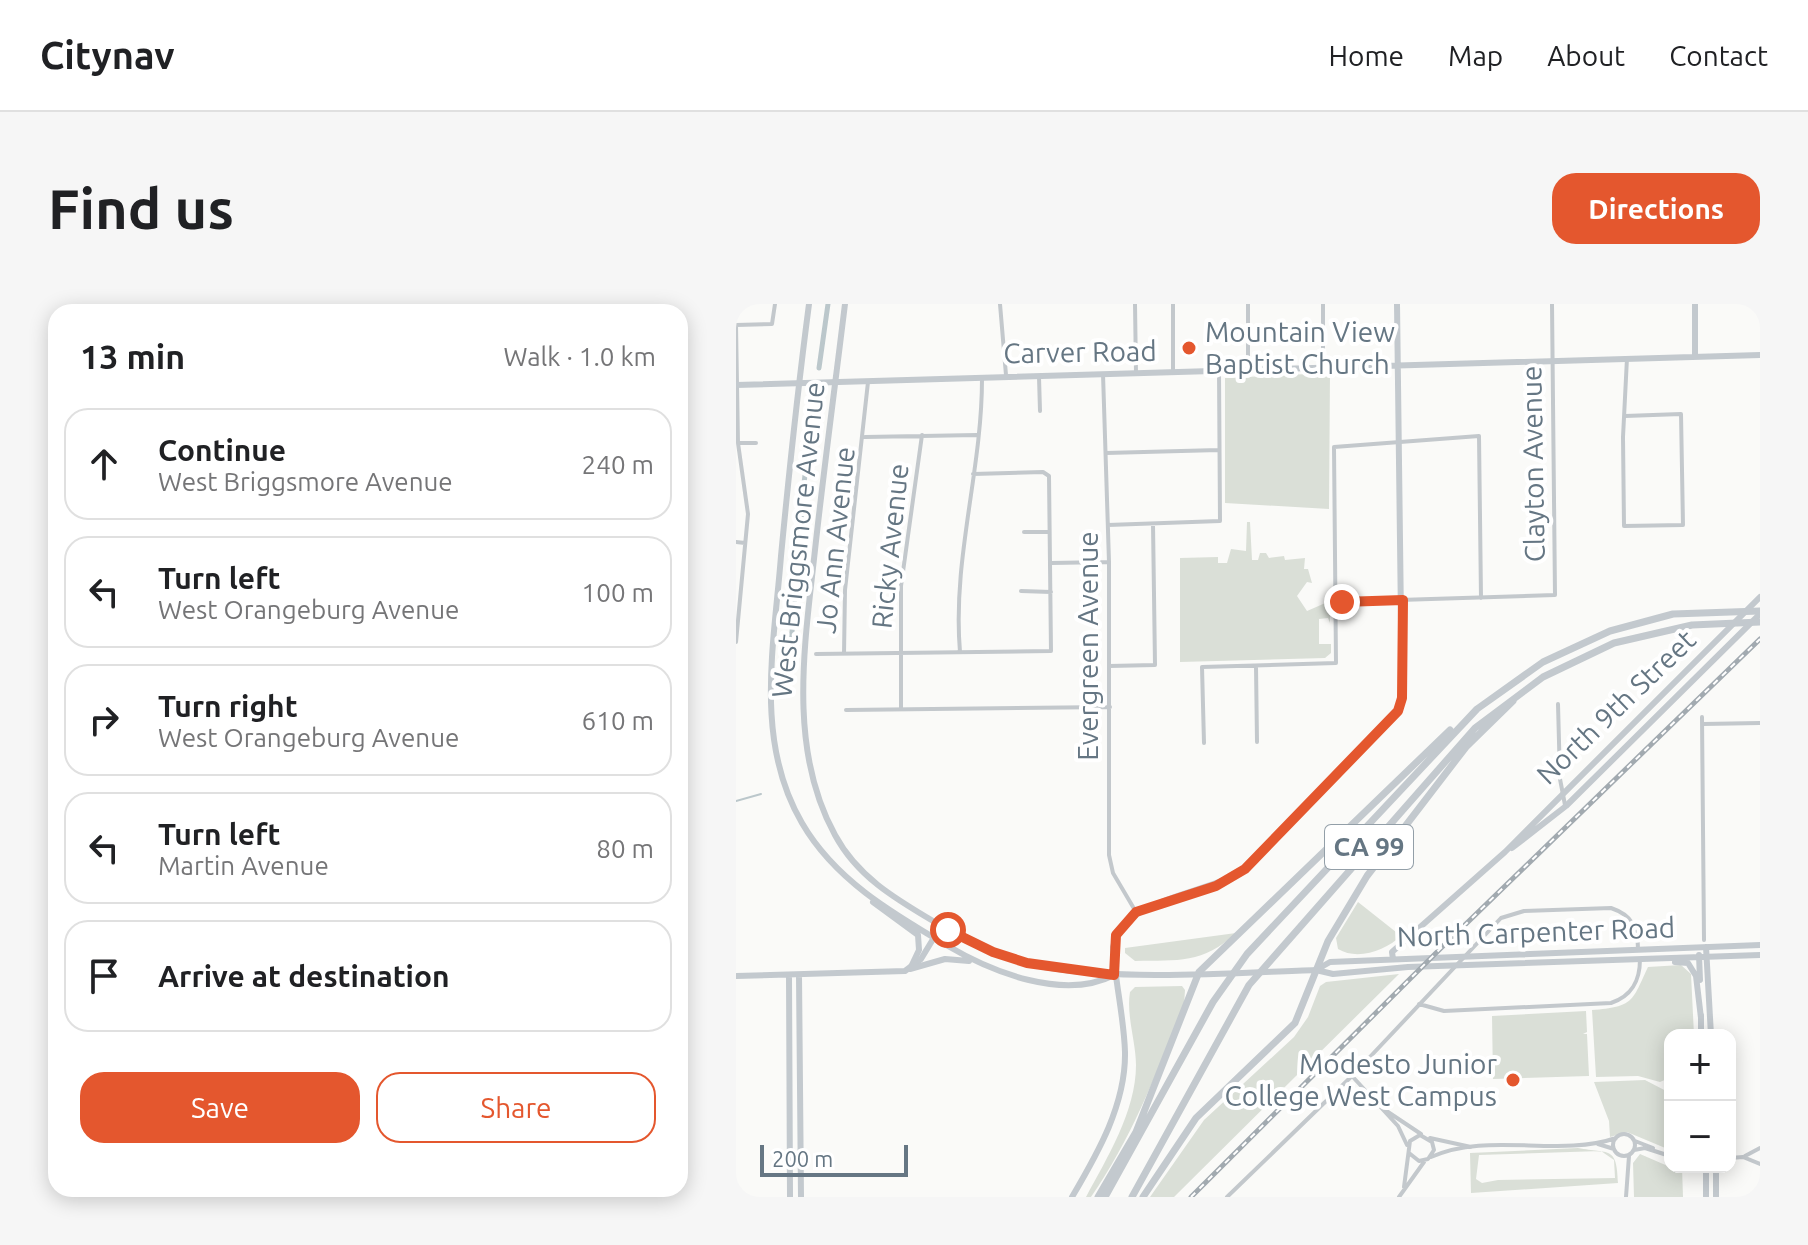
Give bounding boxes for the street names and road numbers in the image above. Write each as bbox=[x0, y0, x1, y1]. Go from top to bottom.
street label: Carver Road bbox=[1003, 335, 1157, 368]
street label: Clayton Avenue bbox=[1515, 366, 1550, 563]
street label: West Briggsmore Avenue bbox=[765, 381, 830, 699]
street label: Jo Ann Avenue bbox=[809, 445, 860, 635]
street label: Ricky Avenue bbox=[865, 462, 914, 630]
street label: Evergreen Avenue bbox=[1072, 531, 1103, 761]
street label: North 9th Street bbox=[1530, 623, 1701, 790]
road number: CA 99 bbox=[1325, 825, 1413, 869]
street label: North Carpenter Road bbox=[1396, 911, 1676, 952]

